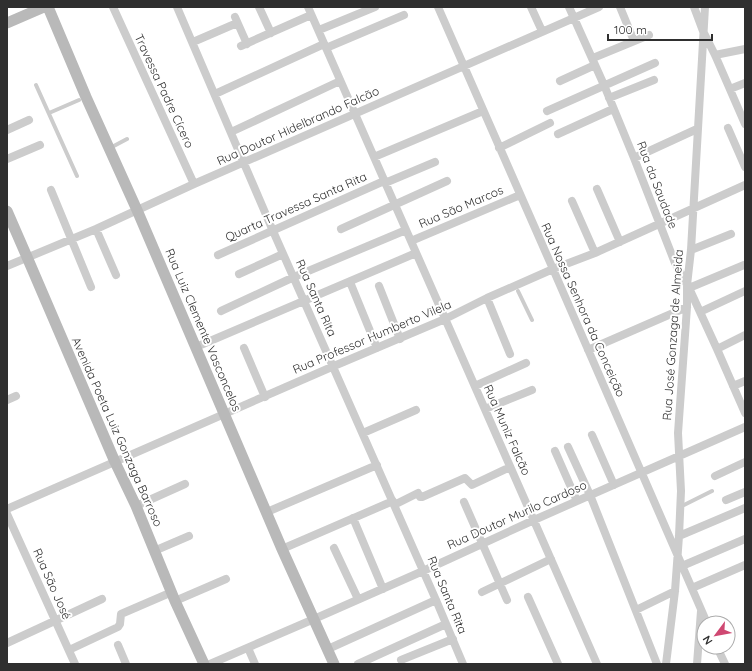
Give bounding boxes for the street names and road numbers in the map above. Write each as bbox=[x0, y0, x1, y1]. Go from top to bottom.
street label: Travessa Padre Cícero bbox=[131, 31, 197, 150]
street label: Rua Doutor Hidelbrando Falcão bbox=[214, 83, 381, 168]
street label: Rua da Saudade bbox=[634, 139, 681, 231]
street label: Quarta Travessa Santa Rita bbox=[223, 169, 369, 245]
street label: Rua São Marcos bbox=[416, 182, 506, 231]
street label: Rua Nossa Senhora da Conceição bbox=[538, 220, 629, 399]
street label: Rua Luiz Clemente Vasconcelos bbox=[162, 246, 245, 414]
street label: Rua José Gonzaga de Almeida bbox=[659, 249, 686, 421]
street label: Rua Santa Rita bbox=[293, 257, 340, 339]
street label: Rua Professor Humberto Vilela bbox=[290, 296, 453, 377]
street label: Avenida Poeta Luiz Gonzaga Barroso bbox=[69, 335, 166, 529]
street label: Rua Muniz Falcão bbox=[481, 382, 534, 478]
street label: Rua Doutor Murilo Cardoso bbox=[445, 477, 589, 552]
street label: Rua São José bbox=[30, 546, 75, 622]
street label: Rua Santa Rita bbox=[424, 554, 471, 636]

